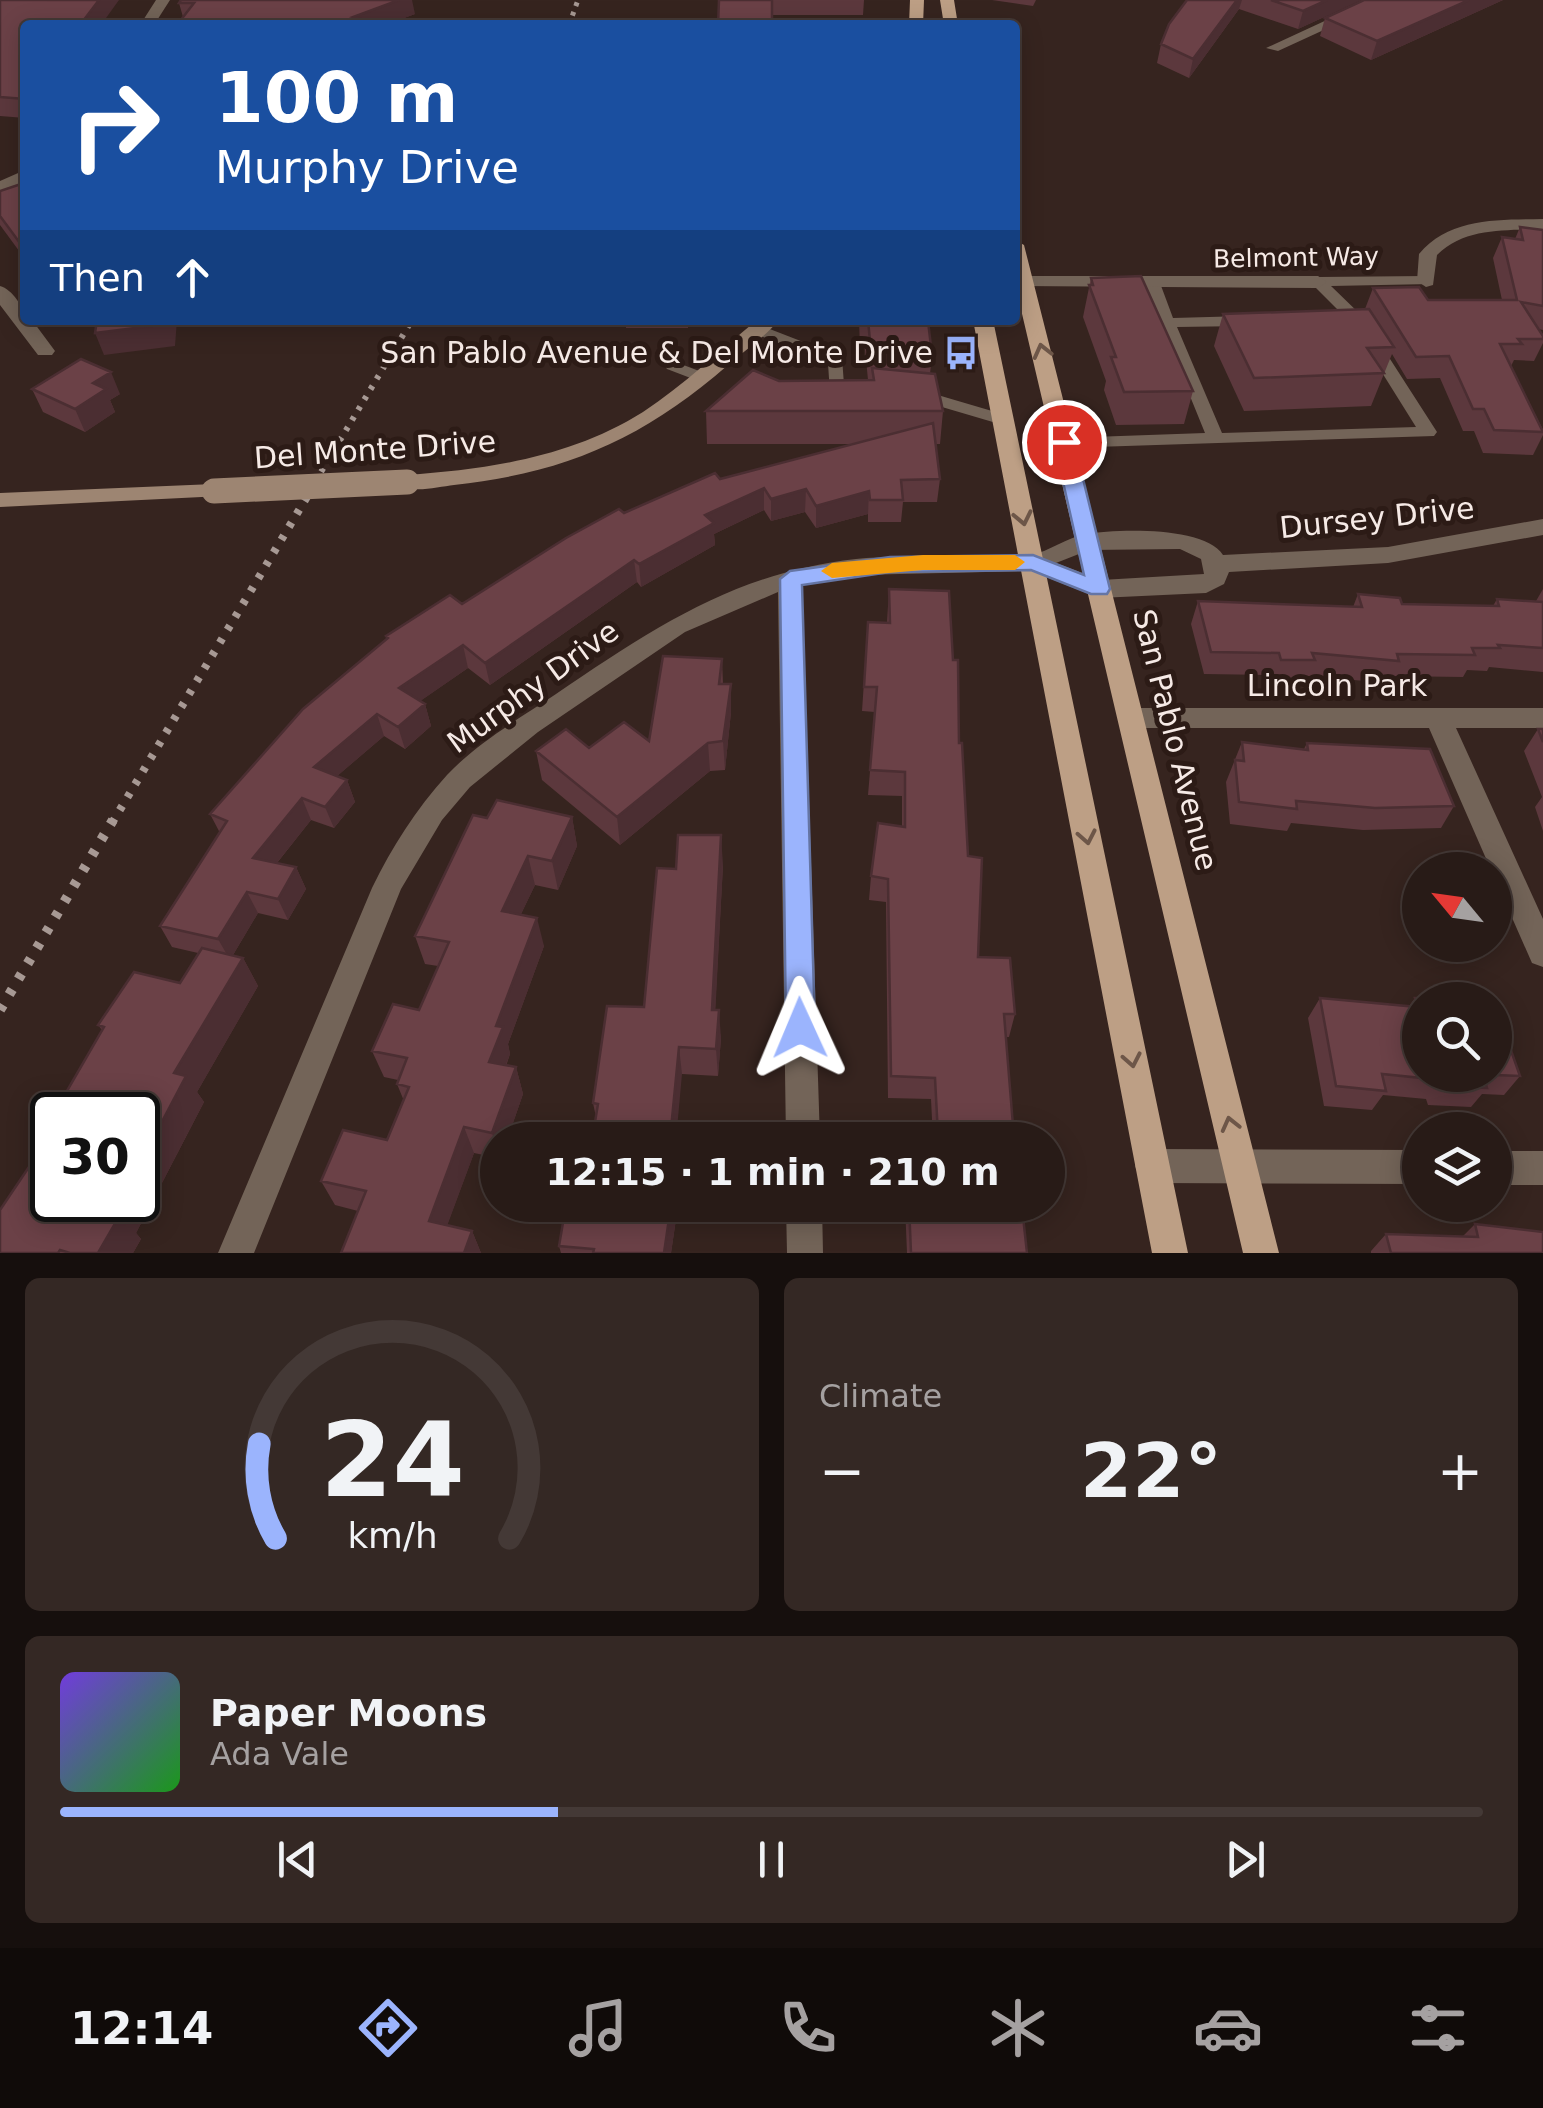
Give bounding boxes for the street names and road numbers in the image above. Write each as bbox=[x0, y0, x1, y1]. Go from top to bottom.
street label: Belmont Way bbox=[1213, 242, 1379, 273]
street label: Del Monte Drive bbox=[253, 424, 497, 475]
street label: Dursey Drive bbox=[1278, 490, 1476, 545]
street label: San Pablo Avenue bbox=[1126, 606, 1225, 874]
street label: Murphy Drive bbox=[440, 613, 625, 760]
street label: Lincoln Park bbox=[1247, 668, 1428, 703]

